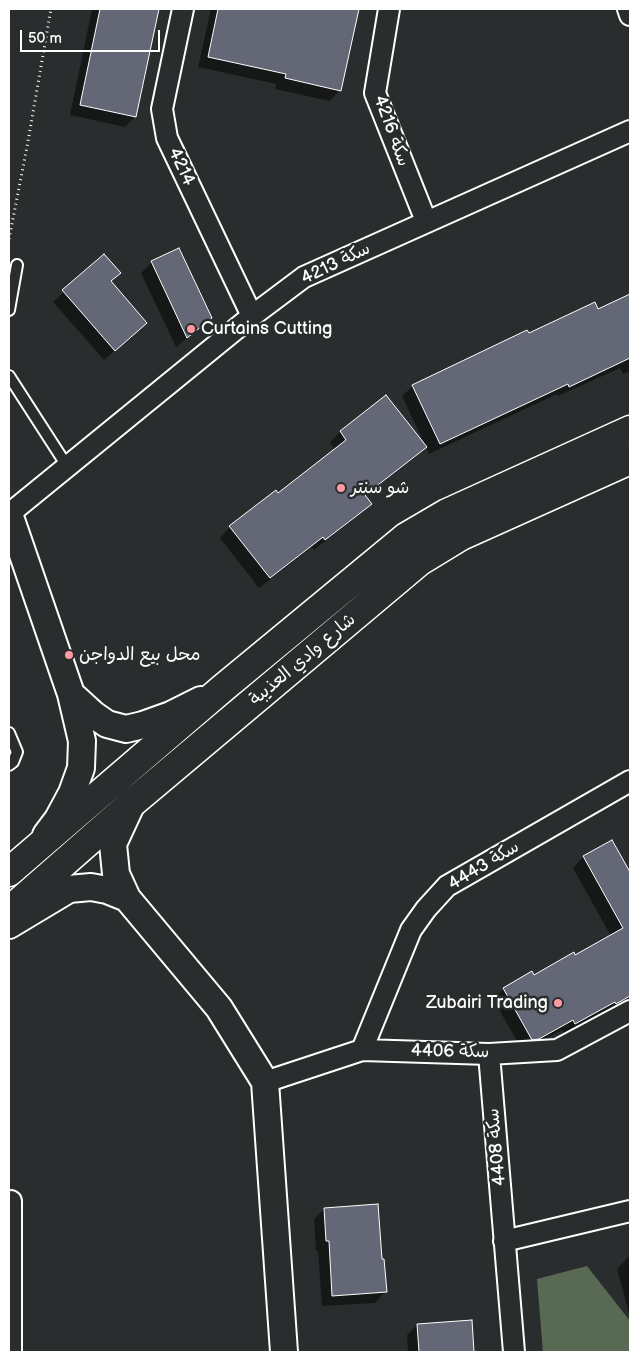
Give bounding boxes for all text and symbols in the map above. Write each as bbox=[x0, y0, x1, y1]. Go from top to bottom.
scale bar bbox=[22, 20, 162, 52]
text: 50 m bbox=[28, 29, 62, 48]
street label: سكة 4216 bbox=[368, 92, 414, 170]
street label: 4214 bbox=[163, 145, 199, 189]
street label: سكة 4213 bbox=[298, 238, 374, 290]
place label: Curtains Cutting bbox=[201, 318, 332, 340]
marker: Curtains Cutting bbox=[185, 323, 197, 335]
place label: شو سنتر bbox=[351, 477, 409, 499]
marker: شو سنتر bbox=[335, 482, 347, 494]
street label: شارع وادي العذيبة bbox=[245, 609, 361, 711]
place label: محل بيع الدواجن bbox=[79, 644, 201, 666]
marker: محل بيع الدواجن bbox=[63, 649, 75, 661]
street label: سكة 4443 bbox=[445, 836, 523, 896]
place label: Zubairi Trading bbox=[426, 992, 548, 1014]
marker: Zubairi Trading bbox=[552, 997, 564, 1009]
street label: سكة 4406 bbox=[411, 1041, 489, 1063]
street label: سكة 4408 bbox=[483, 1107, 511, 1187]

